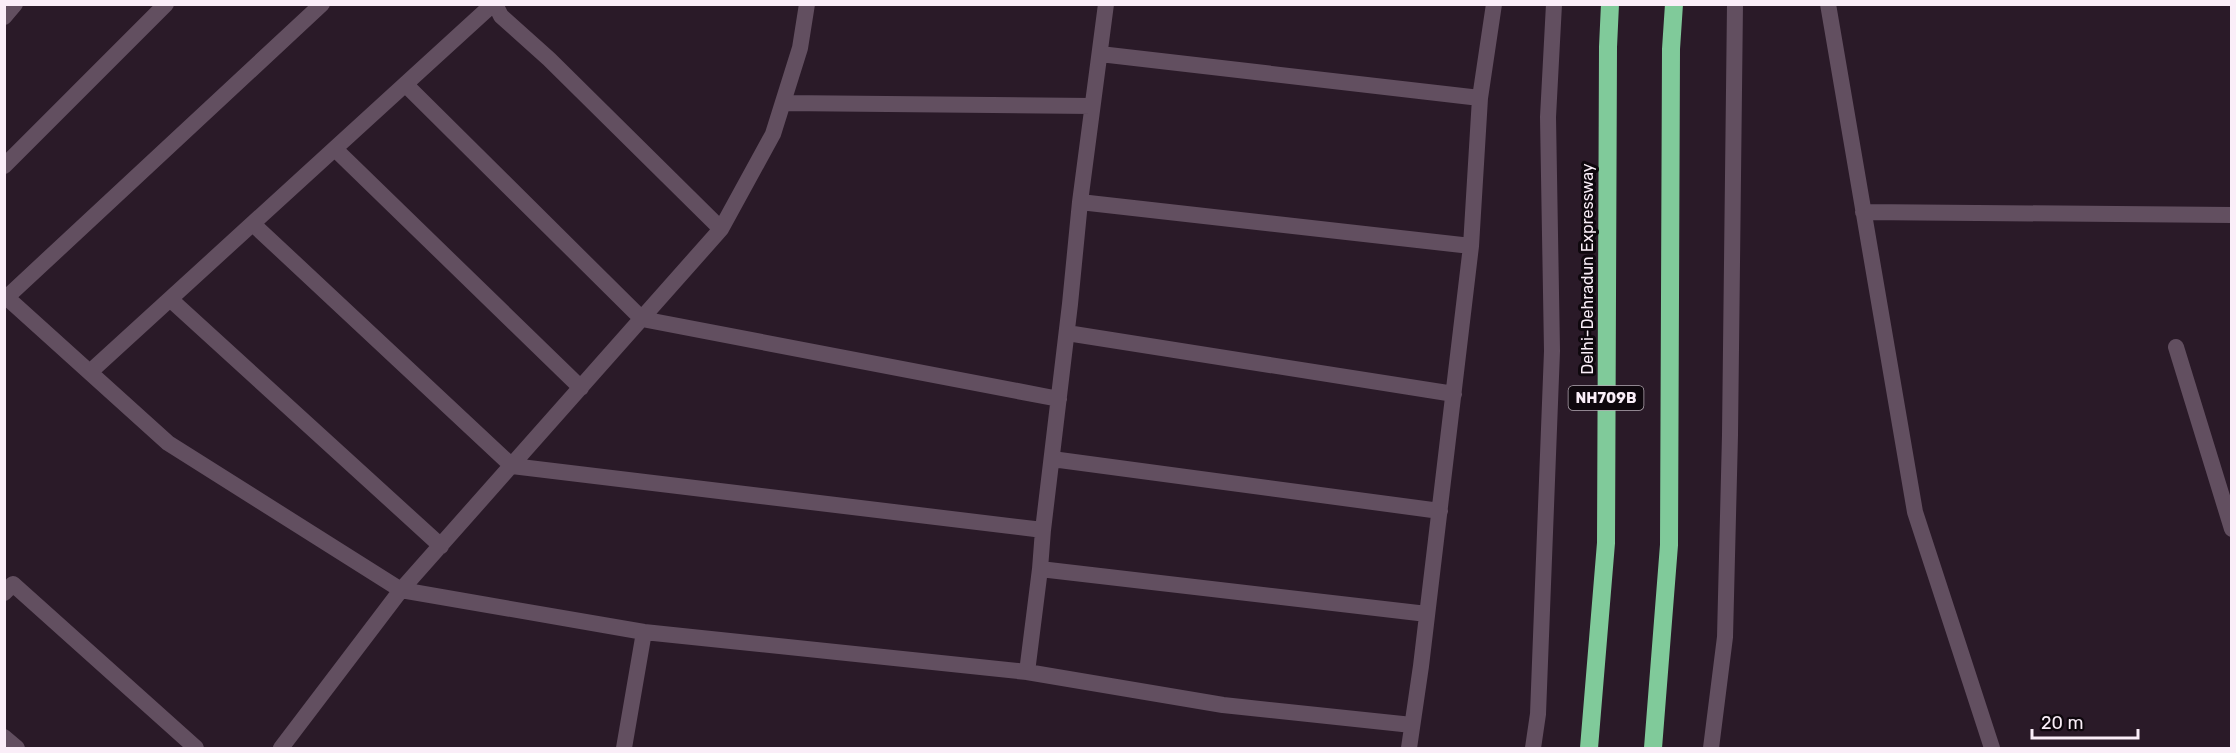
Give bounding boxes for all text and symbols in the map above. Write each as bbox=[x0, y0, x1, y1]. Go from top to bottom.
street label: Delhi-Dehradun Expressway bbox=[1578, 163, 1597, 375]
road number: NH709B bbox=[1568, 386, 1644, 410]
scale bar bbox=[2032, 702, 2138, 740]
text: 20 m bbox=[2041, 712, 2083, 734]

